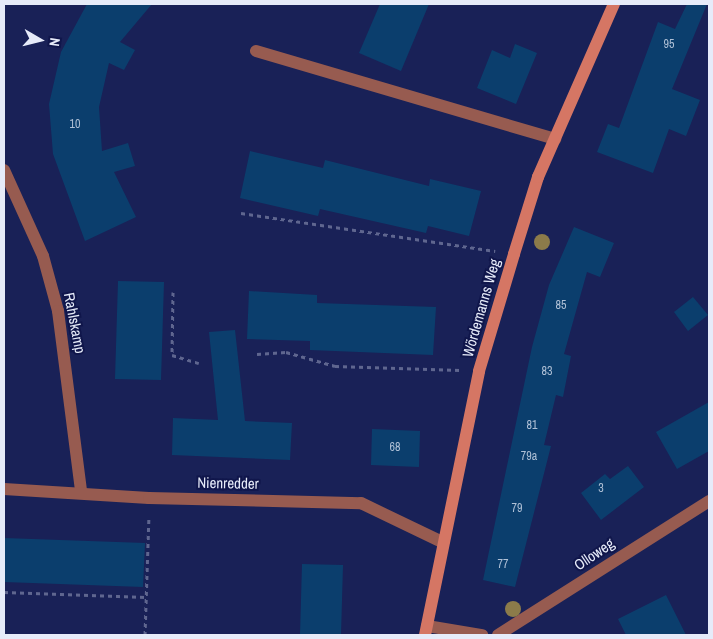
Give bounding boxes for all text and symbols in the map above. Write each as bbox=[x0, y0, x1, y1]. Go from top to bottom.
north arrow bbox=[15, 15, 65, 65]
text: N bbox=[45, 37, 64, 47]
house number: 95 bbox=[664, 38, 674, 52]
house number: 10 bbox=[70, 118, 80, 132]
street label: Wördemanns Weg bbox=[458, 257, 504, 359]
street label: Rahlskamp bbox=[60, 291, 90, 355]
house number: 85 bbox=[556, 299, 566, 313]
house number: 83 bbox=[542, 365, 552, 379]
house number: 81 bbox=[527, 419, 537, 433]
house number: 68 bbox=[390, 441, 400, 455]
house number: 79a bbox=[521, 450, 537, 464]
street label: Nienredder bbox=[197, 473, 259, 493]
house number: 3 bbox=[598, 482, 604, 496]
house number: 79 bbox=[512, 502, 522, 516]
street label: Olloweg bbox=[571, 534, 617, 574]
house number: 77 bbox=[498, 558, 508, 572]

